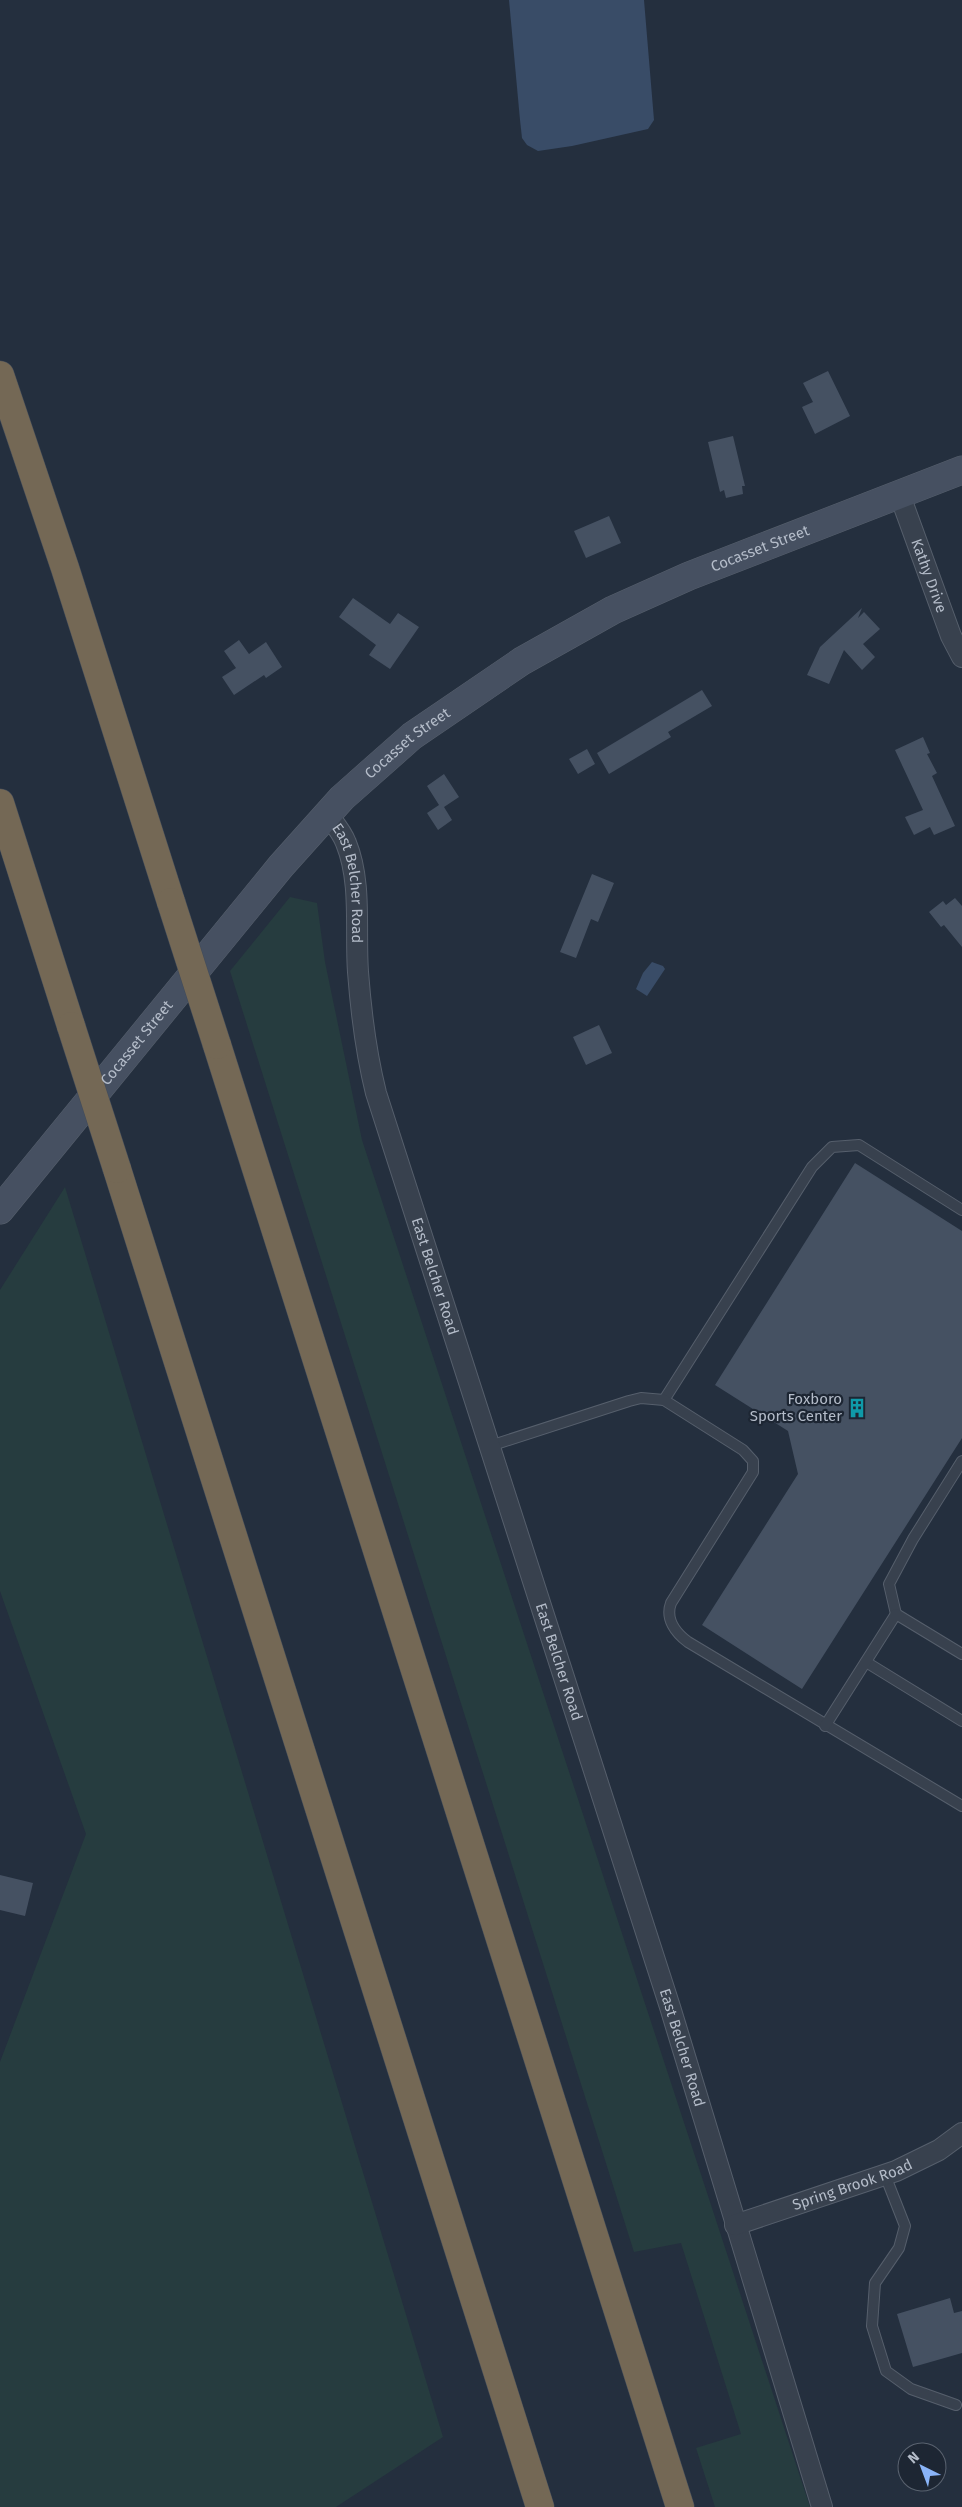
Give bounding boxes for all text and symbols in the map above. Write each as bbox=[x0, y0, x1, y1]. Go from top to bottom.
street label: Cocasset Street bbox=[708, 521, 812, 576]
street label: Kathy Drive bbox=[907, 536, 951, 615]
street label: Cocasset Street bbox=[361, 703, 454, 783]
street label: East Belcher Road bbox=[328, 820, 366, 943]
street label: Cocasset Street bbox=[97, 996, 177, 1089]
street label: East Belcher Road bbox=[408, 1215, 462, 1337]
place label: Foxboro Sports Center bbox=[750, 1390, 842, 1425]
building icon: Foxboro Sports Center bbox=[846, 1397, 868, 1419]
street label: East Belcher Road bbox=[532, 1601, 586, 1723]
street label: East Belcher Road bbox=[656, 1986, 709, 2109]
street label: Spring Brook Road bbox=[790, 2155, 915, 2214]
north arrow bbox=[897, 2442, 947, 2492]
text: N bbox=[904, 2448, 923, 2467]

